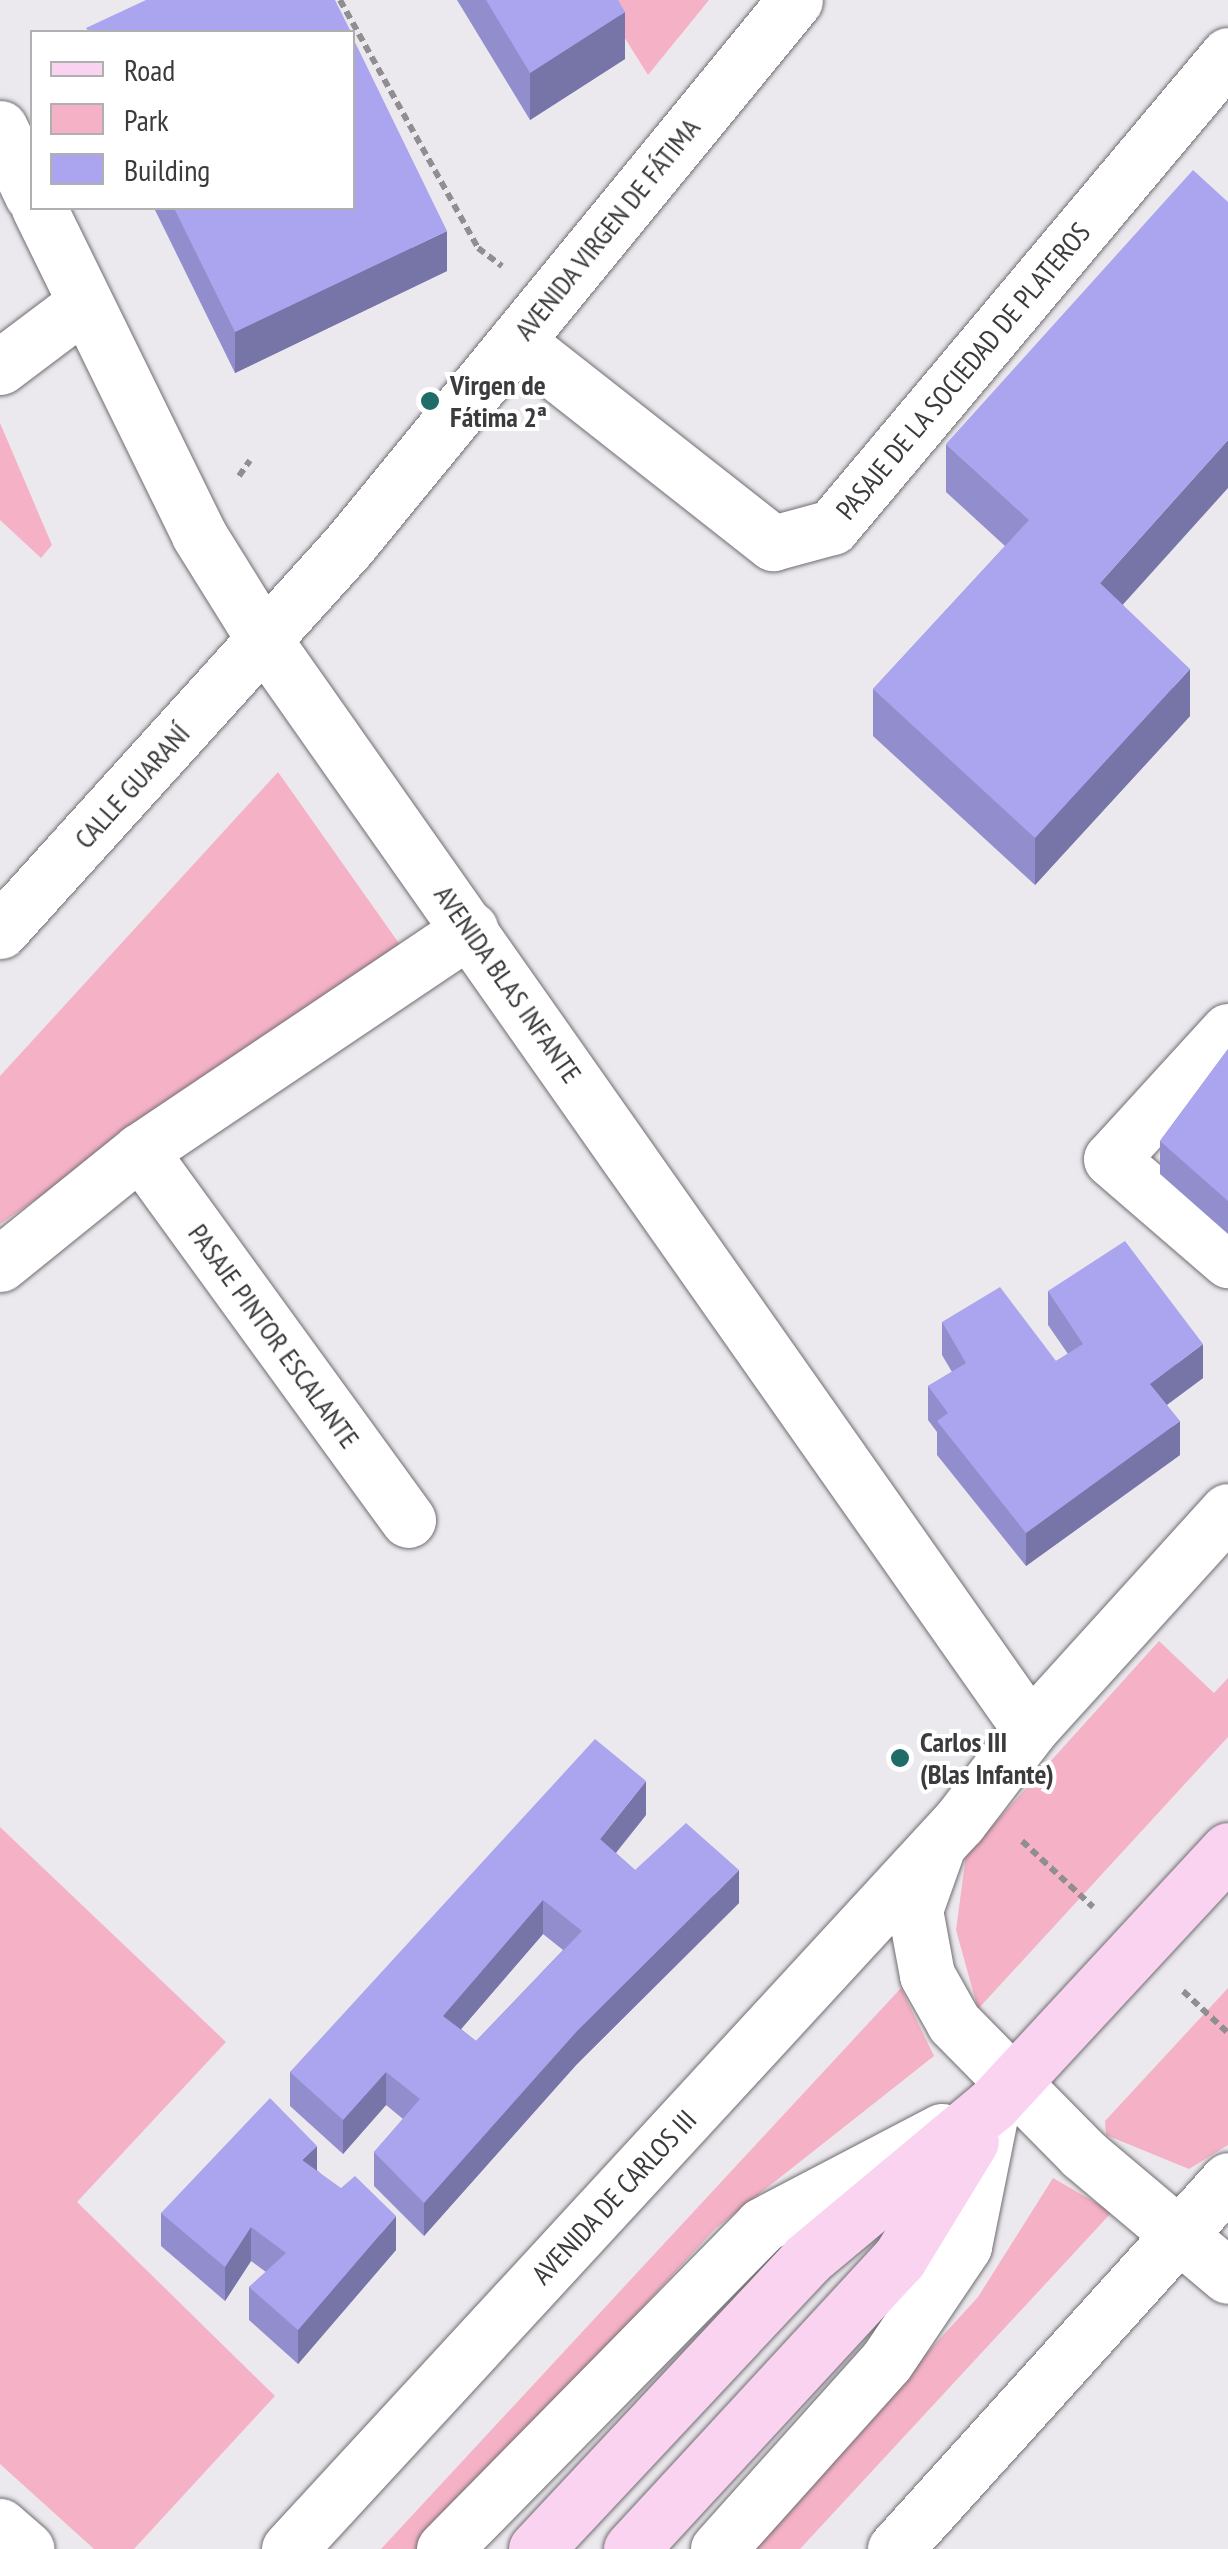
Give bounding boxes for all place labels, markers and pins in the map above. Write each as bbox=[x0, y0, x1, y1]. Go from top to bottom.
place label: Virgen de Fátima 2ª bbox=[450, 368, 547, 434]
marker: Virgen de Fátima 2ª bbox=[419, 390, 441, 412]
place label: Carlos III (Blas Infante) bbox=[920, 1725, 1054, 1791]
marker: Carlos III (Blas Infante) bbox=[889, 1747, 911, 1769]

